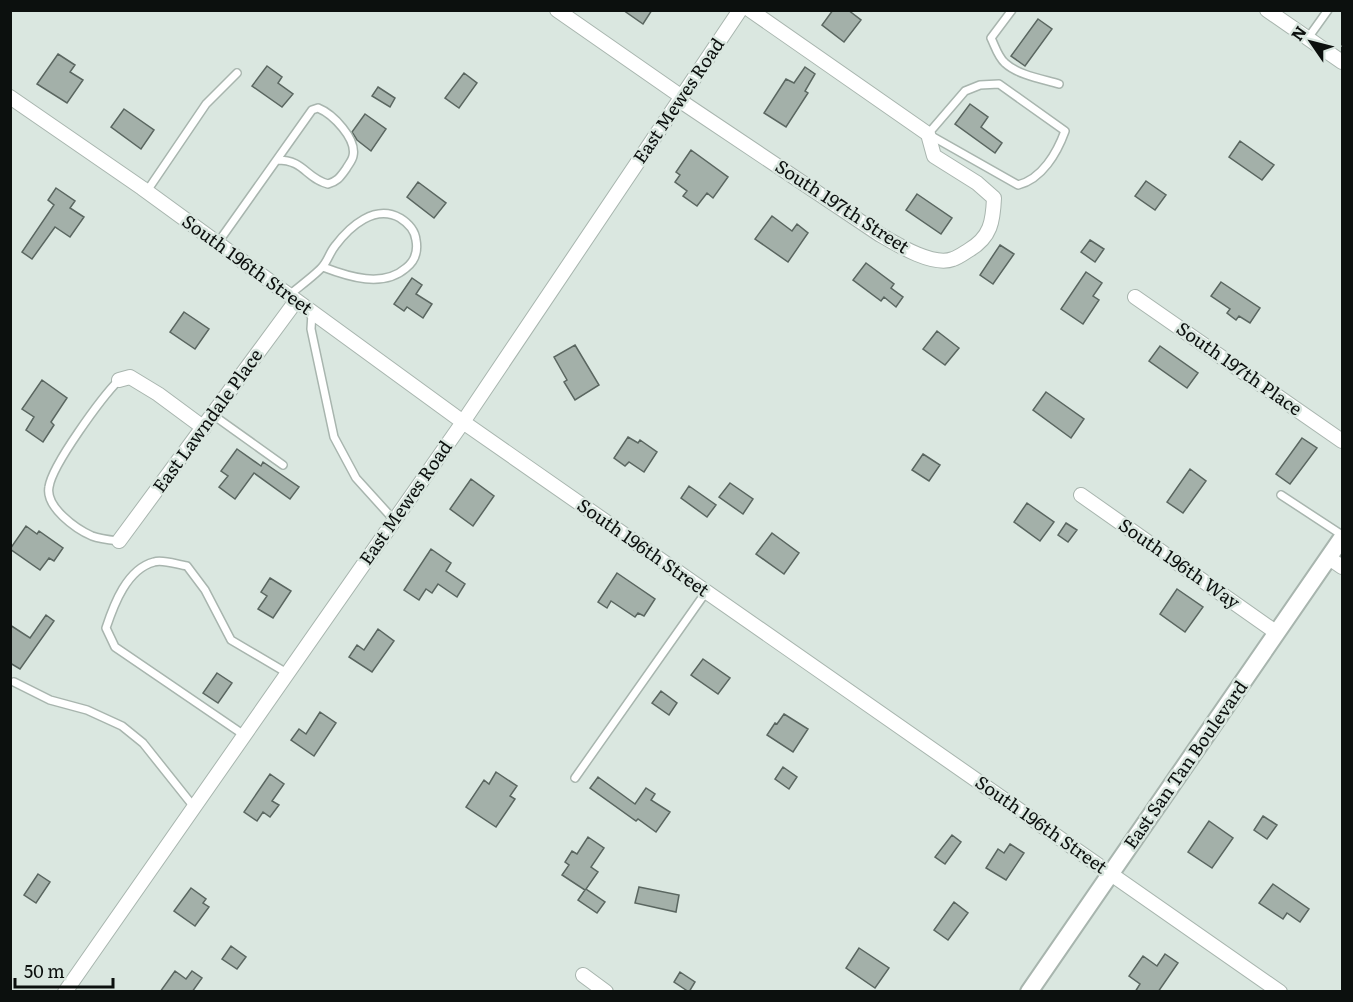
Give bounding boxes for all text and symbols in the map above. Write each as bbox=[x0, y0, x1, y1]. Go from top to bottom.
north arrow bbox=[1281, 12, 1341, 72]
text: N bbox=[1284, 20, 1312, 45]
street label: East Mewes Road bbox=[626, 32, 730, 168]
street label: South 197th Street bbox=[771, 152, 916, 260]
street label: South 196th Street bbox=[177, 207, 319, 321]
street label: South 197th Place bbox=[1171, 314, 1308, 421]
street label: East Lawndale Place bbox=[145, 343, 268, 498]
street label: East Mewes Road bbox=[352, 434, 458, 570]
street label: South 196th Street bbox=[572, 491, 716, 603]
street label: South 196th Way bbox=[1114, 511, 1247, 615]
street label: East San Tan Boulevard bbox=[1116, 674, 1253, 854]
street label: South 196th Street bbox=[970, 768, 1114, 880]
scale bar bbox=[15, 951, 112, 989]
text: 50 m bbox=[24, 957, 65, 984]

